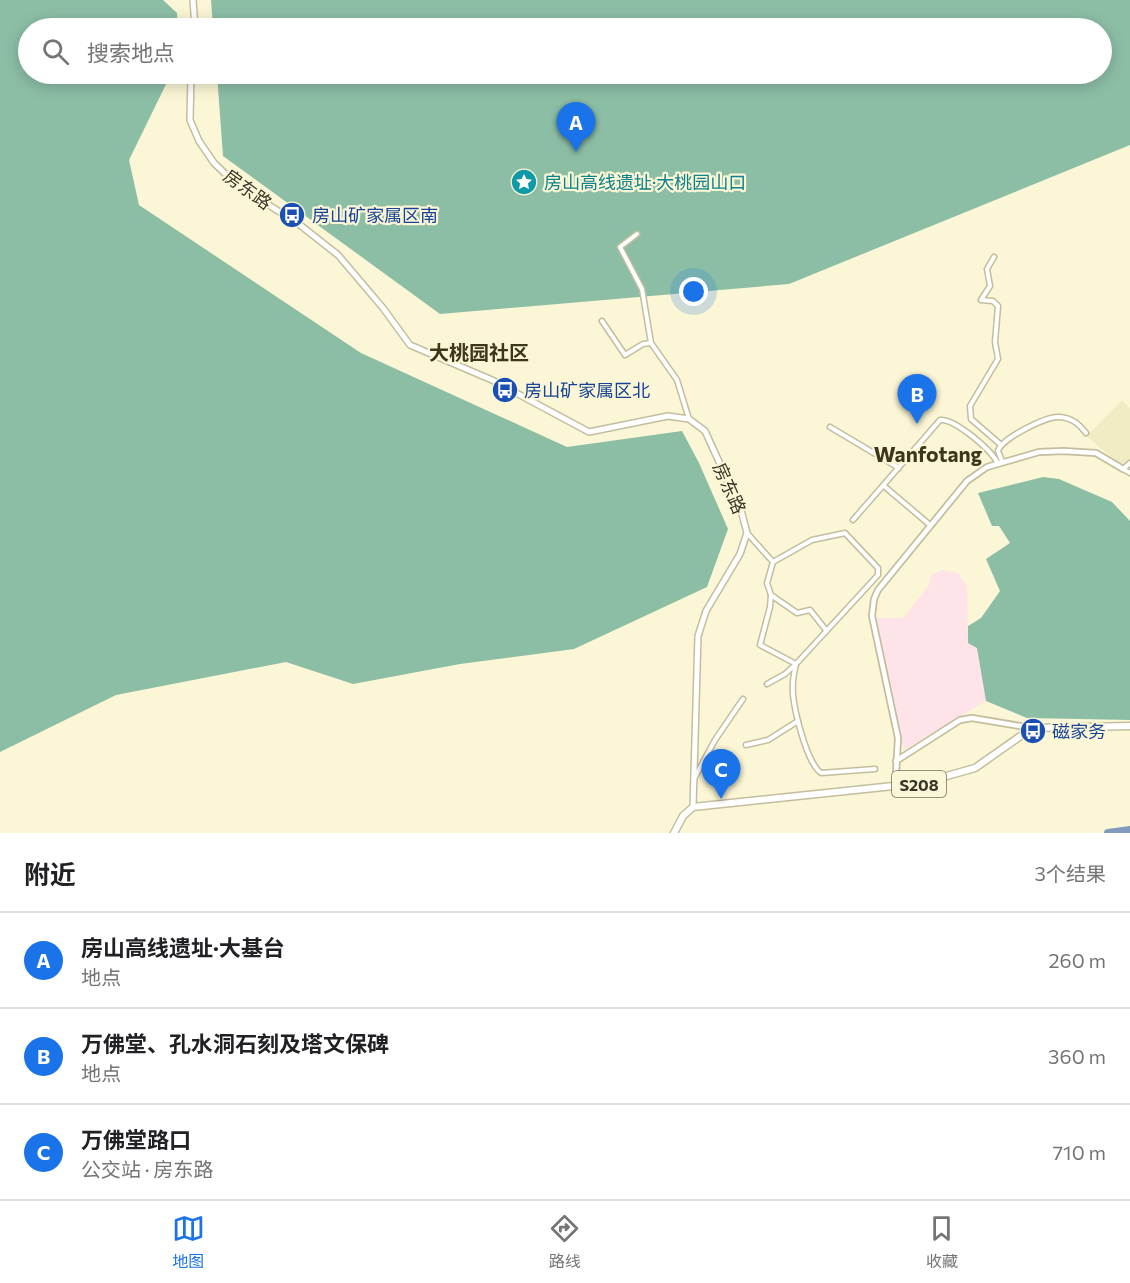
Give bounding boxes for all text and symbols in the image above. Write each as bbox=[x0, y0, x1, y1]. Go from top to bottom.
search box bbox=[18, 18, 1112, 84]
icon: search bbox=[39, 35, 72, 68]
text: 搜索地点 bbox=[87, 39, 175, 66]
pin: A bbox=[556, 102, 596, 152]
street label: 房东路 bbox=[220, 164, 276, 214]
place icon: 房山高线遗址·大桃园山口 bbox=[509, 167, 539, 197]
place label: 房山高线遗址·大桃园山口 bbox=[544, 171, 746, 193]
bus stop icon: 房山矿家属区南 bbox=[277, 200, 307, 230]
place label: 房山矿家属区南 bbox=[312, 204, 438, 226]
your location bbox=[679, 277, 708, 306]
district label: 大桃园社区 bbox=[429, 340, 529, 364]
pin: B bbox=[898, 374, 936, 424]
bus stop icon: 房山矿家属区北 bbox=[490, 375, 520, 405]
place label: 房山矿家属区北 bbox=[524, 379, 650, 401]
district label: Wanfotang bbox=[874, 441, 983, 466]
street label: 房东路 bbox=[709, 459, 751, 517]
bus stop icon: 磁家务 bbox=[1018, 716, 1048, 746]
place label: 磁家务 bbox=[1052, 720, 1106, 742]
pin: C bbox=[702, 750, 740, 799]
road number: S208 bbox=[892, 771, 946, 797]
text: 附近 bbox=[24, 858, 76, 889]
text: 3个结果 bbox=[1035, 861, 1106, 885]
text: 房山高线遗址·大基台 bbox=[81, 934, 285, 961]
text: A bbox=[36, 948, 51, 972]
text: 260 m bbox=[1048, 948, 1106, 972]
text: 地点 bbox=[81, 965, 121, 989]
text: 万佛堂、孔水洞石刻及塔文保碑 bbox=[81, 1030, 389, 1057]
text: B bbox=[37, 1044, 50, 1068]
text: 360 m bbox=[1048, 1044, 1106, 1068]
text: 地点 bbox=[81, 1061, 121, 1085]
text: 万佛堂路口 bbox=[81, 1126, 191, 1153]
text: C bbox=[37, 1140, 50, 1164]
text: 710 m bbox=[1053, 1140, 1106, 1164]
text: 公交站 · 房东路 bbox=[81, 1157, 213, 1181]
tab: 地图 bbox=[172, 1212, 205, 1272]
tab: 路线 bbox=[548, 1212, 581, 1272]
tab: 收藏 bbox=[925, 1212, 958, 1272]

